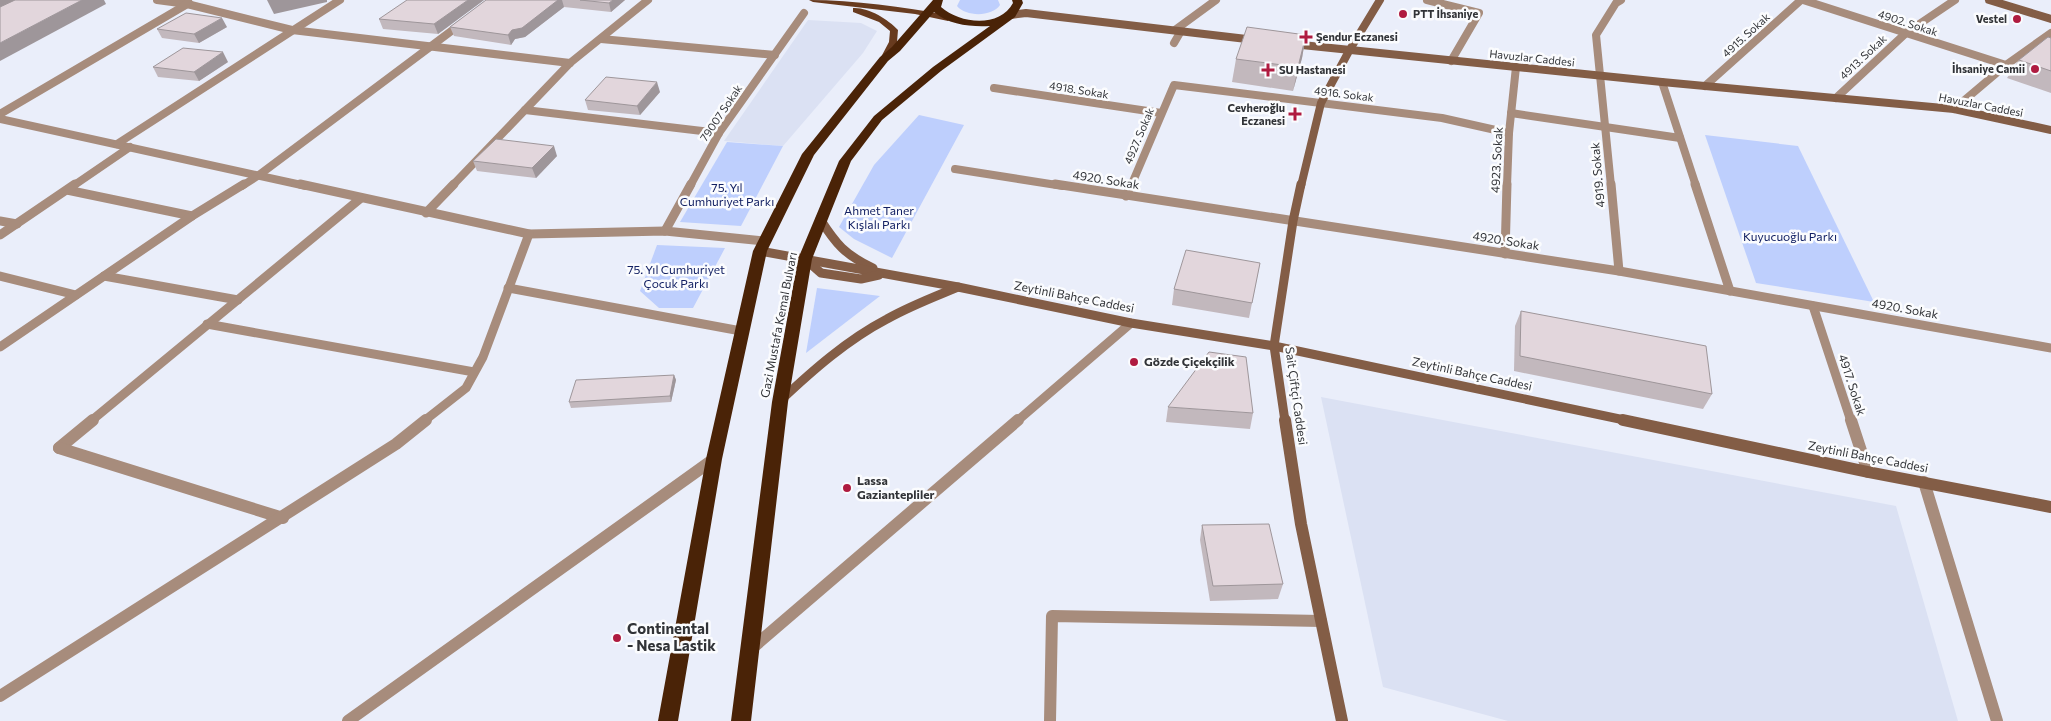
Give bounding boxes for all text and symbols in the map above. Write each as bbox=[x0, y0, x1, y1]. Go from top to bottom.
place label: PTT İhsaniye bbox=[1413, 7, 1478, 20]
street label: 4902. Sokak bbox=[1877, 7, 1940, 38]
marker: PTT İhsaniye bbox=[1397, 8, 1409, 20]
street label: 4915. Sokak bbox=[1719, 10, 1772, 59]
place label: Vestel bbox=[1976, 12, 2007, 25]
marker: Vestel bbox=[2011, 13, 2023, 25]
place label: Şendur Eczanesi bbox=[1316, 30, 1398, 43]
marker: Şendur Eczanesi bbox=[1300, 31, 1312, 43]
street label: 4913. Sokak bbox=[1836, 32, 1889, 82]
street label: Havuzlar Caddesi bbox=[1489, 47, 1576, 68]
place label: İhsaniye Camii bbox=[1952, 62, 2025, 75]
marker: SU Hastanesi bbox=[1261, 63, 1275, 77]
place label: SU Hastanesi bbox=[1279, 63, 1346, 76]
marker: İhsaniye Camii bbox=[2029, 63, 2041, 75]
street label: 4918. Sokak bbox=[1048, 78, 1110, 101]
street label: 79007 Sokak bbox=[697, 82, 744, 143]
street label: 4916. Sokak bbox=[1314, 83, 1375, 104]
street label: Havuzlar Caddesi bbox=[1938, 90, 2025, 119]
place label: Cevheroğlu Eczanesi bbox=[1227, 101, 1285, 127]
street label: 4927. Sokak bbox=[1121, 106, 1156, 166]
marker: Cevheroğlu Eczanesi bbox=[1289, 108, 1301, 120]
street label: 4923. Sokak bbox=[1487, 126, 1505, 193]
street label: 4919. Sokak bbox=[1587, 141, 1607, 208]
street label: 4920. Sokak bbox=[1072, 167, 1141, 191]
park label: 75. Yıl Cumhuriyet Parkı bbox=[680, 180, 774, 208]
park label: Ahmet Taner Kışlalı Parkı bbox=[844, 203, 914, 231]
street label: 4920. Sokak bbox=[1472, 228, 1541, 252]
park label: Kuyucuoğlu Parkı bbox=[1743, 229, 1837, 243]
street label: Gazi Mustafa Kemal Bulvarı bbox=[757, 251, 799, 399]
park label: 75. Yıl Cumhuriyet Çocuk Parkı bbox=[627, 262, 725, 290]
street label: Zeytinli Bahçe Caddesi bbox=[1013, 277, 1136, 315]
street label: 4920. Sokak bbox=[1871, 295, 1940, 321]
street label: Sait Çiftçi Caddesi bbox=[1283, 346, 1311, 446]
street label: 4917. Sokak bbox=[1836, 352, 1870, 418]
street label: Zeytinli Bahçe Caddesi bbox=[1411, 353, 1534, 393]
place label: Gözde Çiçekçilik bbox=[1144, 354, 1235, 368]
marker: Gözde Çiçekçilik bbox=[1128, 356, 1140, 368]
street label: Zeytinli Bahçe Caddesi bbox=[1807, 437, 1930, 475]
place label: Lassa Gaziantepliler bbox=[857, 473, 935, 501]
marker: Lassa Gaziantepliler bbox=[841, 482, 853, 494]
place label: Continental - Nesa Lastik bbox=[627, 619, 716, 654]
marker: Continental - Nesa Lastik bbox=[611, 632, 623, 644]

